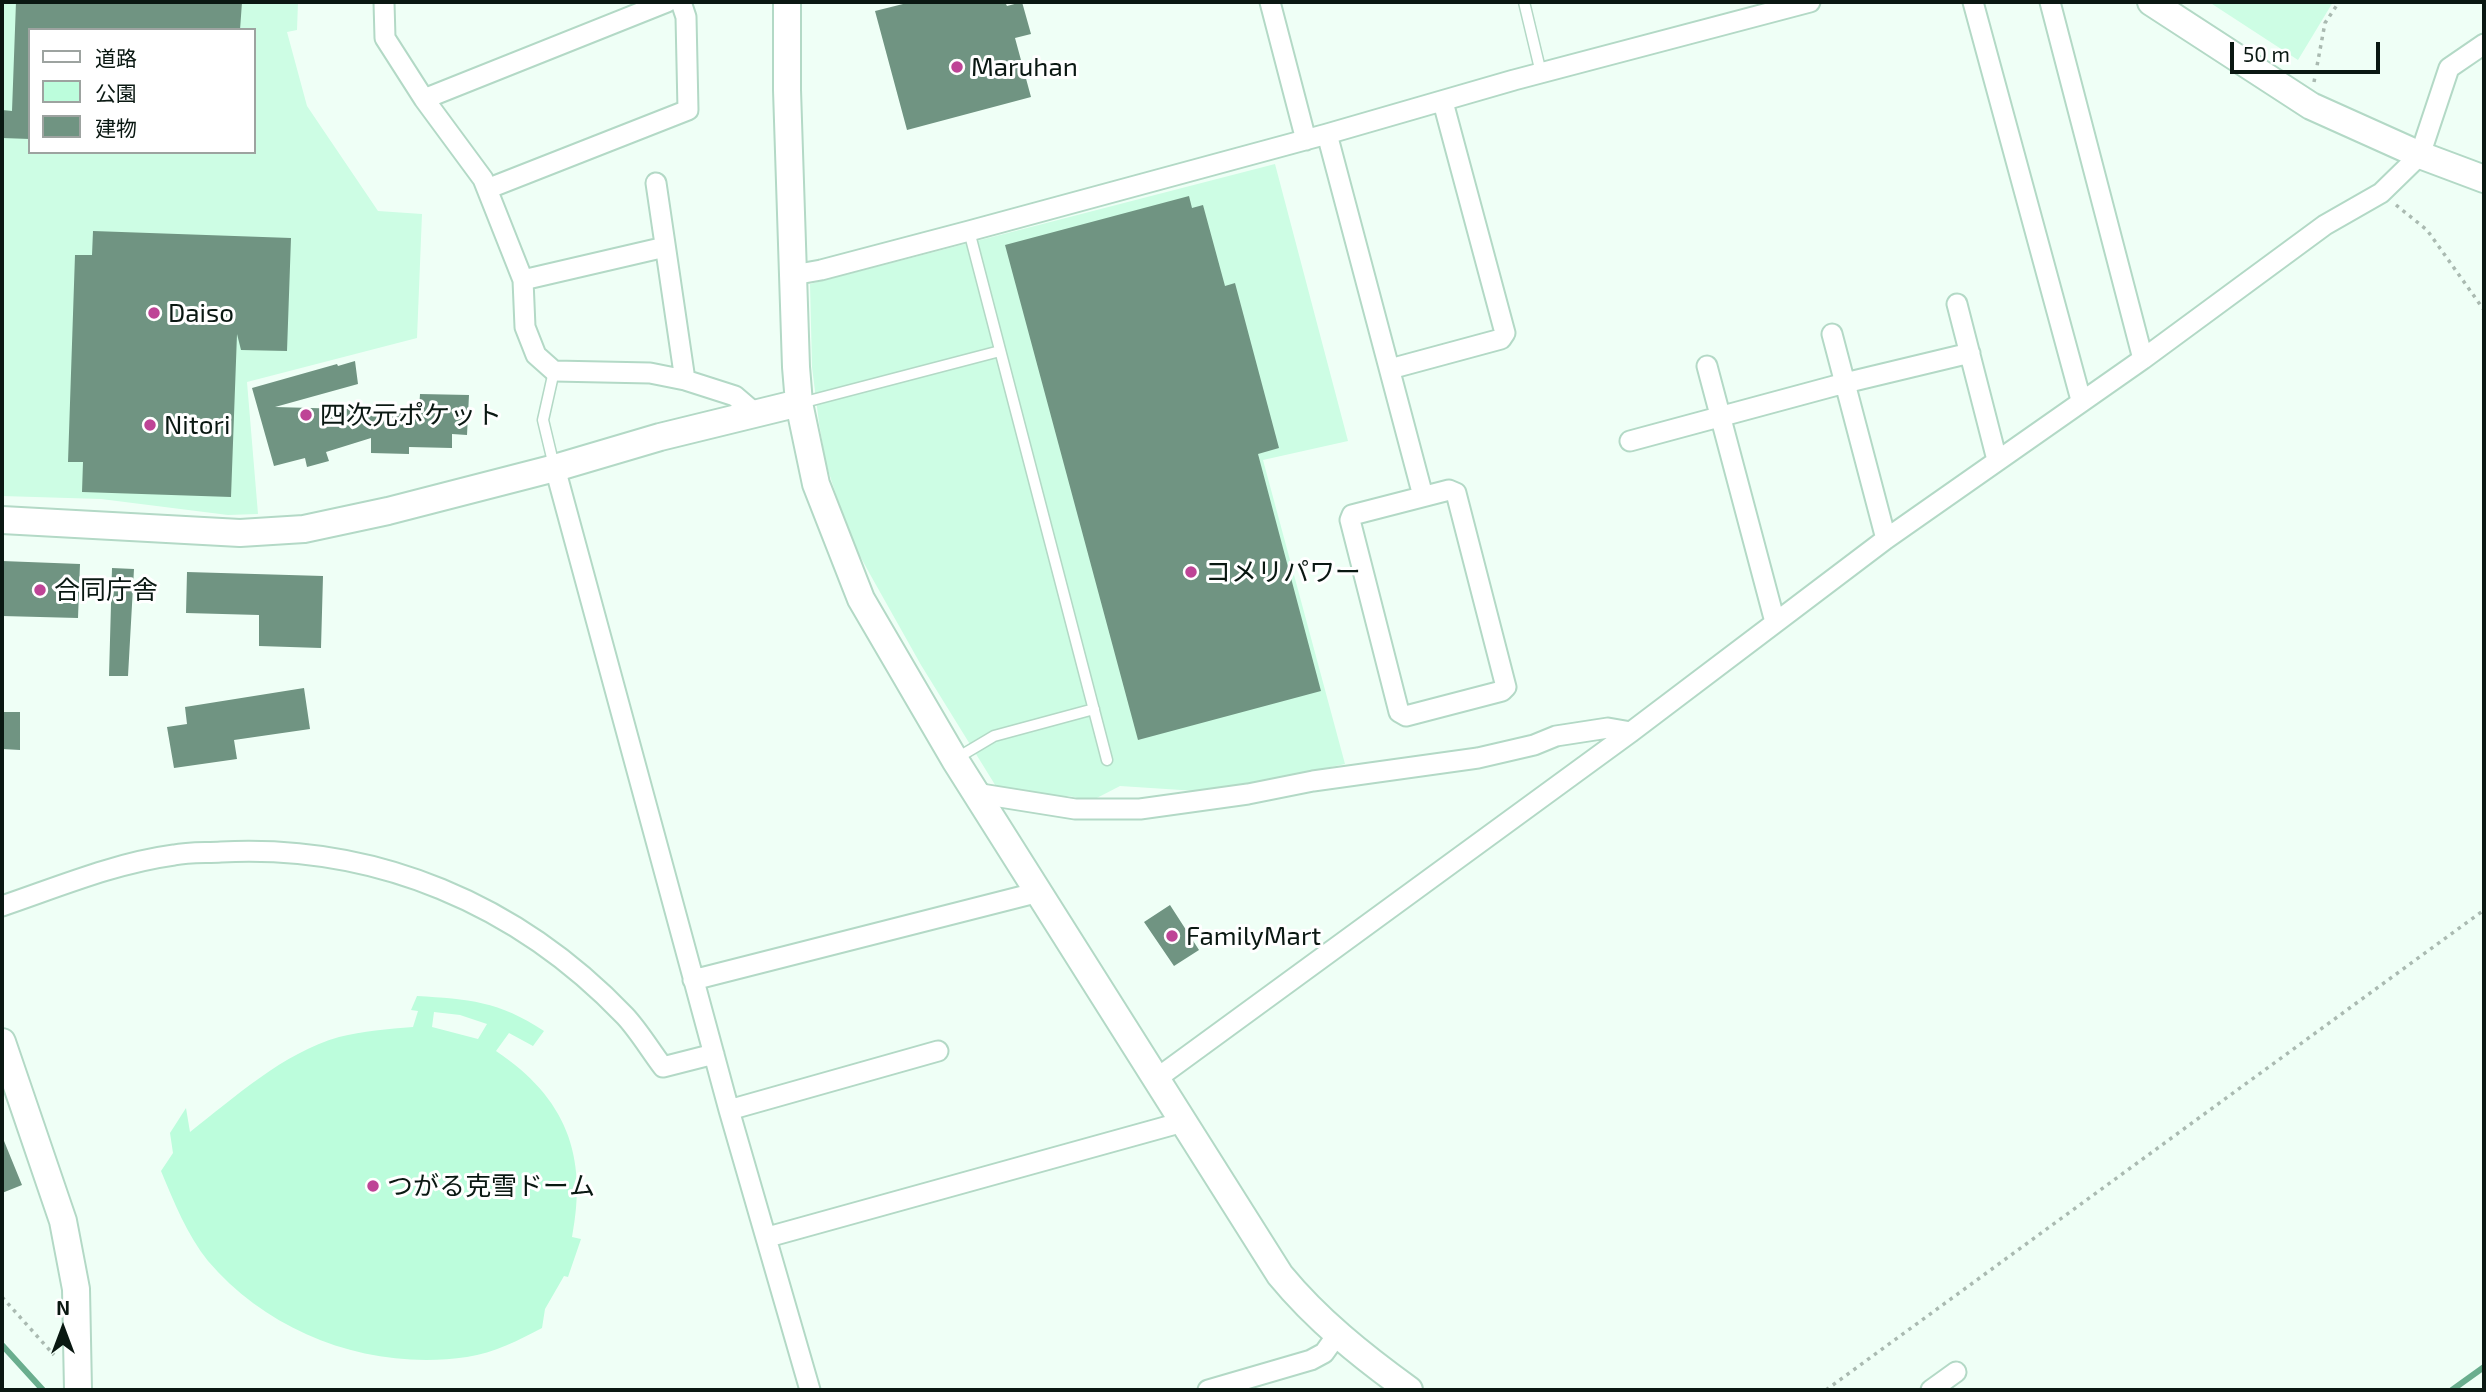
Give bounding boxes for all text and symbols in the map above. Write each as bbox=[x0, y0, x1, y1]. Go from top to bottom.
legend bbox=[28, 28, 256, 154]
scale bar bbox=[2234, 28, 2384, 72]
text: 50 m bbox=[2243, 41, 2290, 66]
text: 道路 bbox=[95, 45, 137, 70]
place label: Maruhan bbox=[971, 51, 1078, 83]
marker: Maruhan bbox=[949, 59, 965, 75]
text: 公園 bbox=[95, 80, 137, 105]
text: 建物 bbox=[95, 115, 137, 140]
place label: Daiso bbox=[168, 297, 234, 329]
marker: Daiso bbox=[146, 305, 162, 321]
place label: 四次元ポケット bbox=[320, 399, 502, 431]
marker: 四次元ポケット bbox=[298, 407, 314, 423]
place label: Nitori bbox=[164, 409, 230, 441]
marker: Nitori bbox=[142, 417, 158, 433]
place label: コメリパワー bbox=[1205, 556, 1361, 588]
marker: コメリパワー bbox=[1183, 564, 1199, 580]
place label: 合同庁舎 bbox=[54, 574, 158, 606]
marker: 合同庁舎 bbox=[32, 582, 48, 598]
place label: FamilyMart bbox=[1186, 920, 1321, 952]
marker: FamilyMart bbox=[1164, 928, 1180, 944]
place label: つがる克雪ドーム bbox=[387, 1170, 595, 1202]
marker: つがる克雪ドーム bbox=[365, 1178, 381, 1194]
north arrow bbox=[28, 1294, 98, 1364]
text: N bbox=[56, 1296, 70, 1319]

